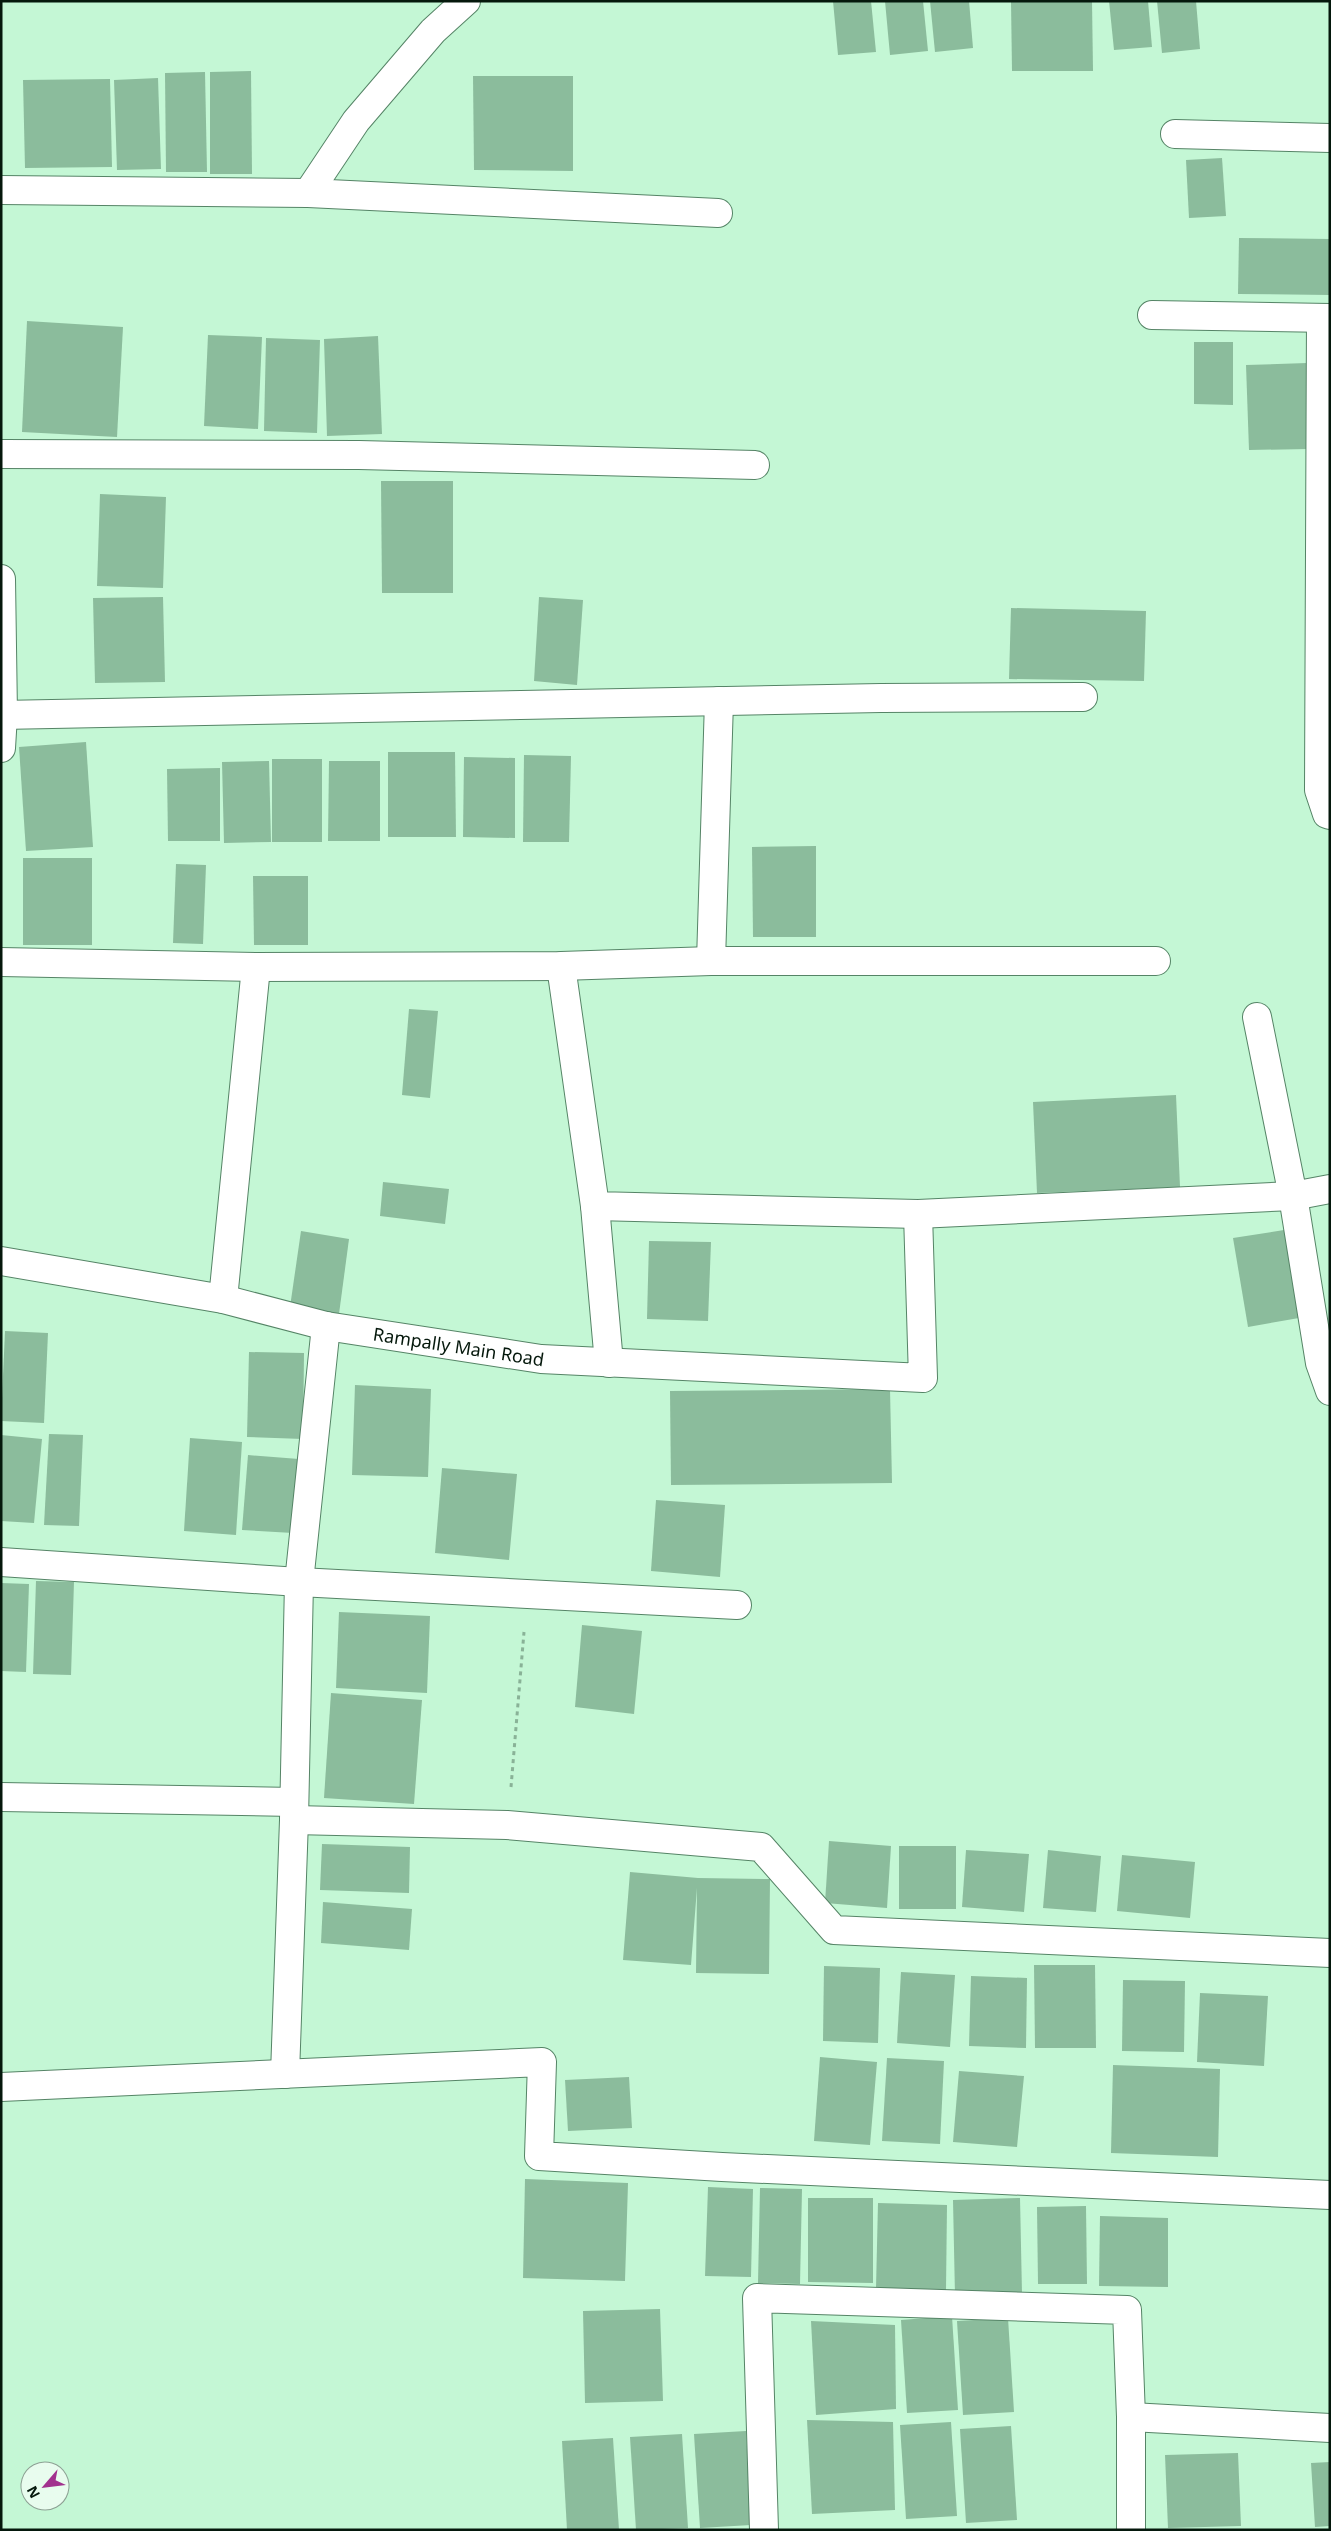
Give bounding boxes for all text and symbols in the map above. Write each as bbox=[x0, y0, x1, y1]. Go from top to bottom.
street label: Rampally Main Road bbox=[372, 1321, 546, 1371]
north arrow bbox=[20, 2461, 70, 2511]
text: N bbox=[22, 2483, 44, 2502]

